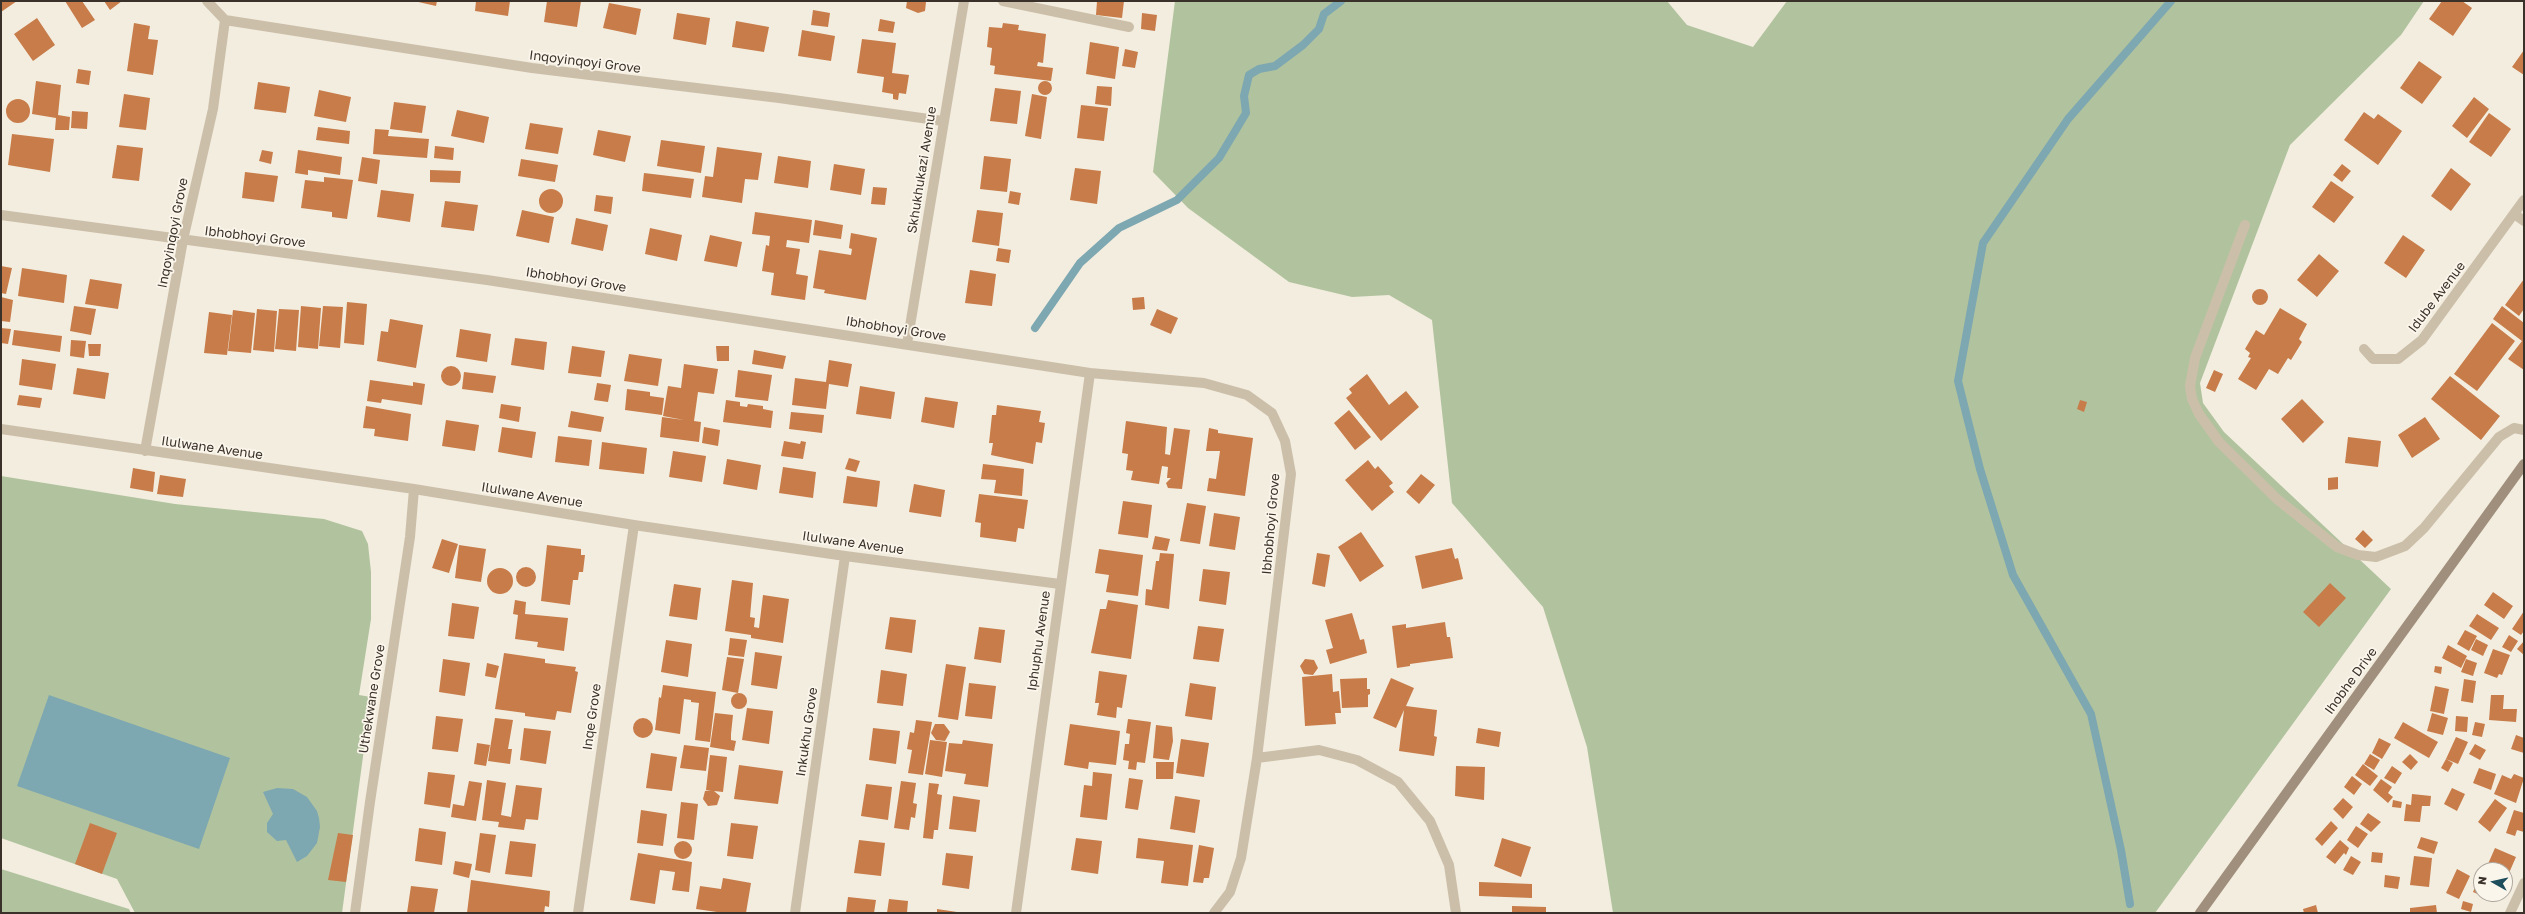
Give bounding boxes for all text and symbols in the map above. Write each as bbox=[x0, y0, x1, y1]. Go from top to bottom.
street label: Inqoyinqoyi Grove bbox=[528, 47, 642, 77]
street label: Skhukhukazi Avenue bbox=[904, 105, 940, 235]
street label: Inqoyinqoyi Grove bbox=[155, 176, 191, 290]
street label: Ibhobhoyi Grove bbox=[204, 223, 306, 251]
street label: Idube Avenue bbox=[2405, 259, 2469, 335]
street label: Ibhobhoyi Grove bbox=[525, 264, 627, 296]
street label: Ibhobhoyi Grove bbox=[845, 313, 947, 345]
street label: Ilulwane Avenue bbox=[160, 433, 264, 463]
street label: Ibhobhoyi Grove bbox=[1259, 473, 1283, 575]
street label: Ilulwane Avenue bbox=[480, 479, 584, 511]
street label: Ilulwane Avenue bbox=[801, 528, 905, 558]
street label: Iphuphu Avenue bbox=[1024, 590, 1054, 692]
street label: Uthekwane Grove bbox=[356, 643, 388, 755]
street label: Ihobhe Drive bbox=[2322, 645, 2380, 717]
street label: Inqe Grove bbox=[580, 683, 604, 751]
street label: Inkukhu Grove bbox=[793, 686, 821, 778]
north arrow bbox=[2473, 862, 2513, 902]
text: N bbox=[2475, 875, 2489, 885]

